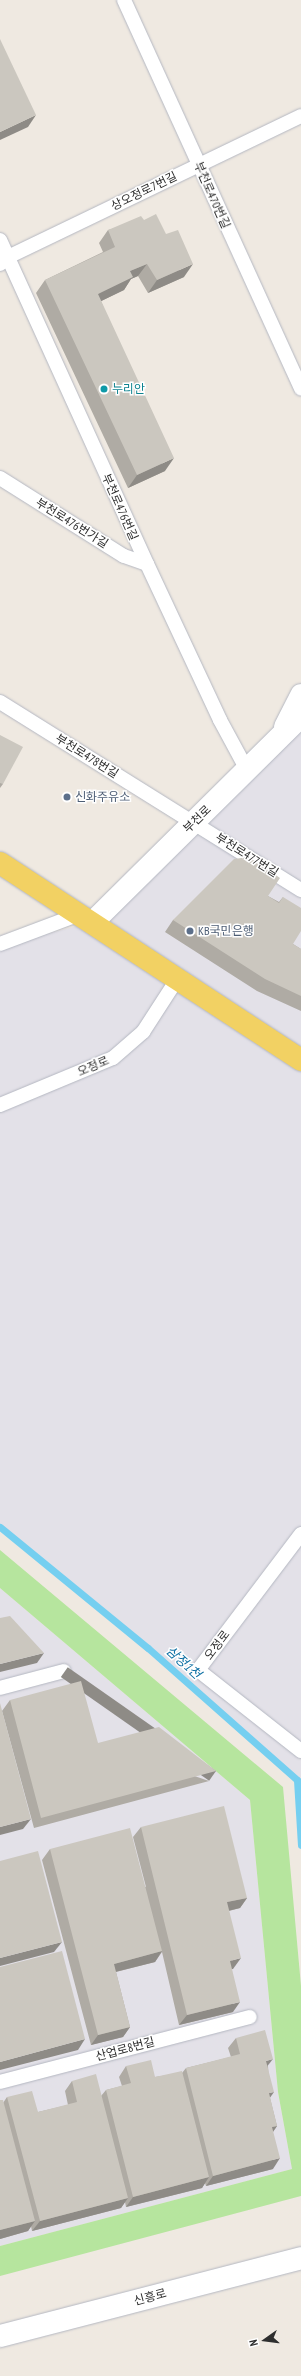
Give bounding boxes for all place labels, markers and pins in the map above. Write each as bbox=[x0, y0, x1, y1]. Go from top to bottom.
place label: 누리안 bbox=[112, 382, 145, 396]
marker: 누리안 bbox=[99, 384, 109, 394]
place label: 신화주유소 bbox=[75, 790, 130, 804]
marker: 신화주유소 bbox=[62, 792, 72, 802]
place label: KB국민은행 bbox=[198, 924, 254, 938]
marker: KB국민은행 bbox=[185, 926, 195, 936]

